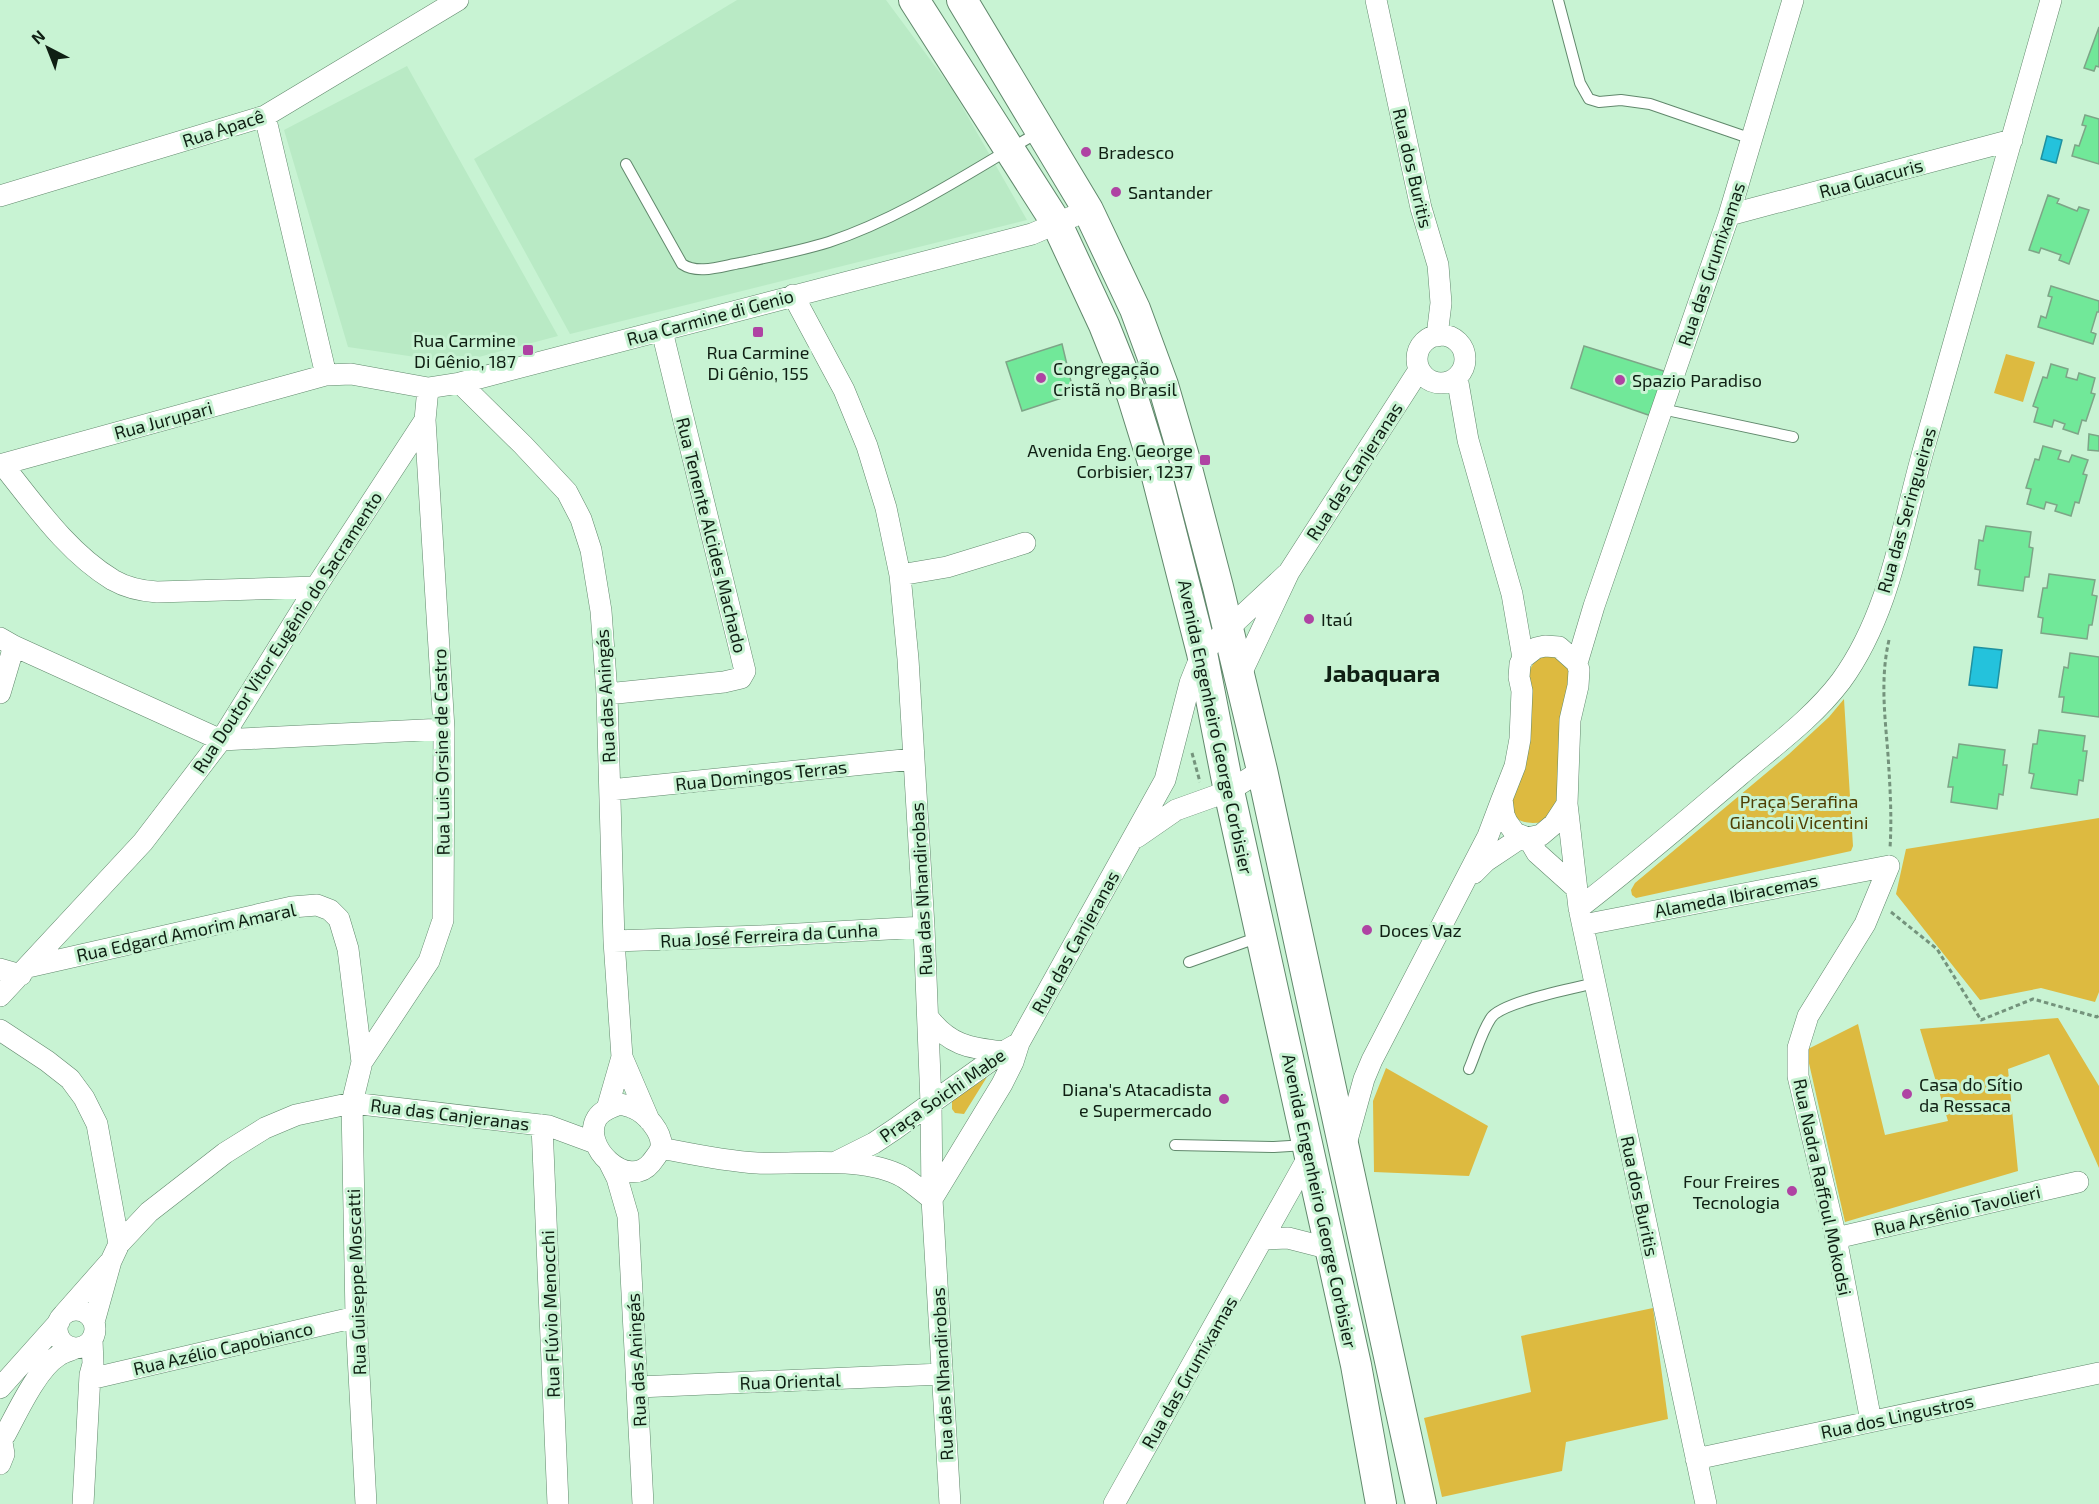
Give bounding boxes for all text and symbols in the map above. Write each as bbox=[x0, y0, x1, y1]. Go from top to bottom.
north arrow bbox=[18, 18, 78, 78]
text: N bbox=[27, 26, 48, 47]
street label: Rua Apacê bbox=[179, 104, 267, 152]
street label: Rua dos Buritis bbox=[1388, 106, 1438, 230]
place label: Bradesco bbox=[1098, 141, 1174, 163]
marker: Bradesco bbox=[1079, 145, 1093, 159]
street label: Rua Guacuris bbox=[1817, 154, 1925, 202]
street label: Rua das Grumixamas bbox=[1673, 179, 1749, 349]
place label: Santander bbox=[1128, 181, 1213, 203]
marker: Santander bbox=[1109, 185, 1123, 199]
street label: Rua Carmine di Genio bbox=[624, 284, 796, 350]
marker: Rua Carmine Di Gênio, 155 bbox=[751, 325, 765, 339]
place label: Rua Carmine Di Gênio, 187 bbox=[413, 329, 516, 372]
place label: Rua Carmine Di Gênio, 155 bbox=[707, 341, 810, 384]
marker: Rua Carmine Di Gênio, 187 bbox=[521, 343, 535, 357]
place label: Congregação Cristã no Brasil bbox=[1053, 357, 1177, 400]
place label: Spazio Paradiso bbox=[1632, 369, 1762, 391]
marker: Congregação Cristã no Brasil bbox=[1034, 371, 1048, 385]
marker: Spazio Paradiso bbox=[1613, 373, 1627, 387]
street label: Rua Jurupari bbox=[111, 396, 215, 444]
street label: Rua das Canjeranas bbox=[1301, 398, 1407, 544]
street label: Rua Tenente Alcides Machado bbox=[672, 415, 752, 655]
street label: Rua das Seringueiras bbox=[1872, 425, 1940, 595]
place label: Avenida Eng. George Corbisier, 1237 bbox=[1027, 439, 1193, 482]
marker: Avenida Eng. George Corbisier, 1237 bbox=[1198, 453, 1212, 467]
street label: Rua Doutor Vitor Eugênio do Sacramento bbox=[188, 487, 386, 777]
street label: Avenida Engenheiro George Corbisier bbox=[1174, 578, 1258, 876]
place label: Itaú bbox=[1321, 608, 1353, 630]
marker: Itaú bbox=[1302, 612, 1316, 626]
street label: Rua das Aningás bbox=[591, 629, 619, 763]
street label: Rua Luis Orsine de Castro bbox=[428, 648, 454, 856]
district label: Jabaquara bbox=[1324, 658, 1440, 687]
street label: Rua Domingos Terras bbox=[674, 755, 848, 795]
park label: Praça Serafina Giancoli Vicentini bbox=[1730, 790, 1868, 833]
street label: Rua das Nhandirobas bbox=[905, 802, 937, 976]
street label: Rua das Canjeranas bbox=[1027, 867, 1123, 1017]
street label: Alameda Ibiracemas bbox=[1653, 868, 1819, 922]
street label: Rua Edgard Amorim Amaral bbox=[74, 898, 298, 966]
street label: Rua José Ferreira da Cunha bbox=[659, 918, 879, 952]
place label: Doces Vaz bbox=[1379, 919, 1462, 941]
marker: Doces Vaz bbox=[1360, 923, 1374, 937]
street label: Praça Soichi Mabe bbox=[875, 1043, 1010, 1147]
street label: Avenida Engenheiro George Corbisier bbox=[1278, 1052, 1362, 1350]
place label: Casa do Sítio da Ressaca bbox=[1919, 1073, 2023, 1116]
street label: Rua Nadra Raffoul Mokodsi bbox=[1789, 1076, 1857, 1298]
place label: Diana's Atacadista e Supermercado bbox=[1062, 1078, 1212, 1121]
marker: Casa do Sítio da Ressaca bbox=[1900, 1087, 1914, 1101]
marker: Diana's Atacadista e Supermercado bbox=[1217, 1092, 1231, 1106]
street label: Rua das Canjeranas bbox=[369, 1093, 531, 1135]
street label: Rua dos Buritis bbox=[1617, 1134, 1663, 1258]
place label: Four Freires Tecnologia bbox=[1683, 1170, 1780, 1213]
street label: Rua Arsênio Tavolieri bbox=[1872, 1180, 2042, 1240]
marker: Four Freires Tecnologia bbox=[1785, 1184, 1799, 1198]
street label: Rua Guiseppe Moscatti bbox=[342, 1188, 370, 1376]
street label: Rua Flúvio Menocchi bbox=[536, 1230, 564, 1398]
street label: Rua das Nhandirobas bbox=[926, 1287, 958, 1461]
street label: Rua das Grumixamas bbox=[1137, 1292, 1241, 1452]
street label: Rua das Aningás bbox=[622, 1293, 650, 1427]
street label: Rua Azélio Capobianco bbox=[131, 1317, 315, 1379]
street label: Rua Oriental bbox=[739, 1368, 842, 1394]
street label: Rua dos Lingustros bbox=[1819, 1389, 1975, 1443]

